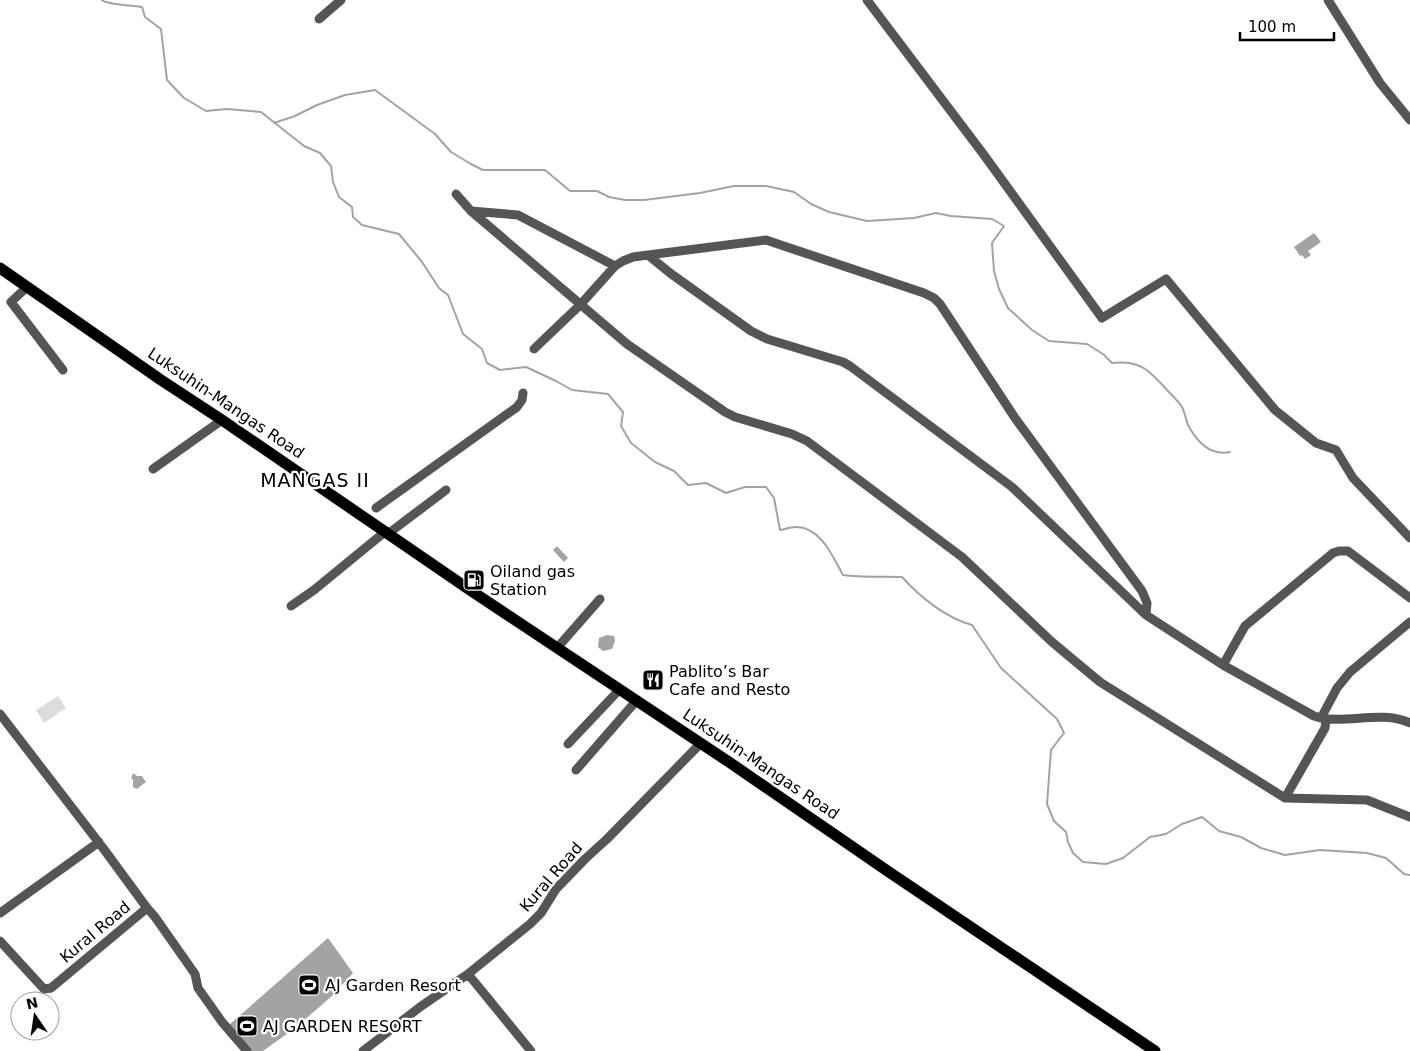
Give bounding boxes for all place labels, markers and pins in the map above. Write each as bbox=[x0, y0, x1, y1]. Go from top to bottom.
place label: Oiland gas Station bbox=[490, 562, 575, 599]
fuel station icon: Oiland gas Station bbox=[462, 568, 486, 592]
place label: Pablito’s Bar Cafe and Resto bbox=[669, 662, 790, 699]
restaurant icon: Pablito’s Bar Cafe and Resto bbox=[641, 668, 665, 692]
sports icon: AJ Garden Resort bbox=[297, 973, 321, 997]
place label: AJ Garden Resort bbox=[325, 976, 461, 995]
sports icon: AJ GARDEN RESORT bbox=[235, 1014, 259, 1038]
place label: AJ GARDEN RESORT bbox=[263, 1017, 422, 1036]

